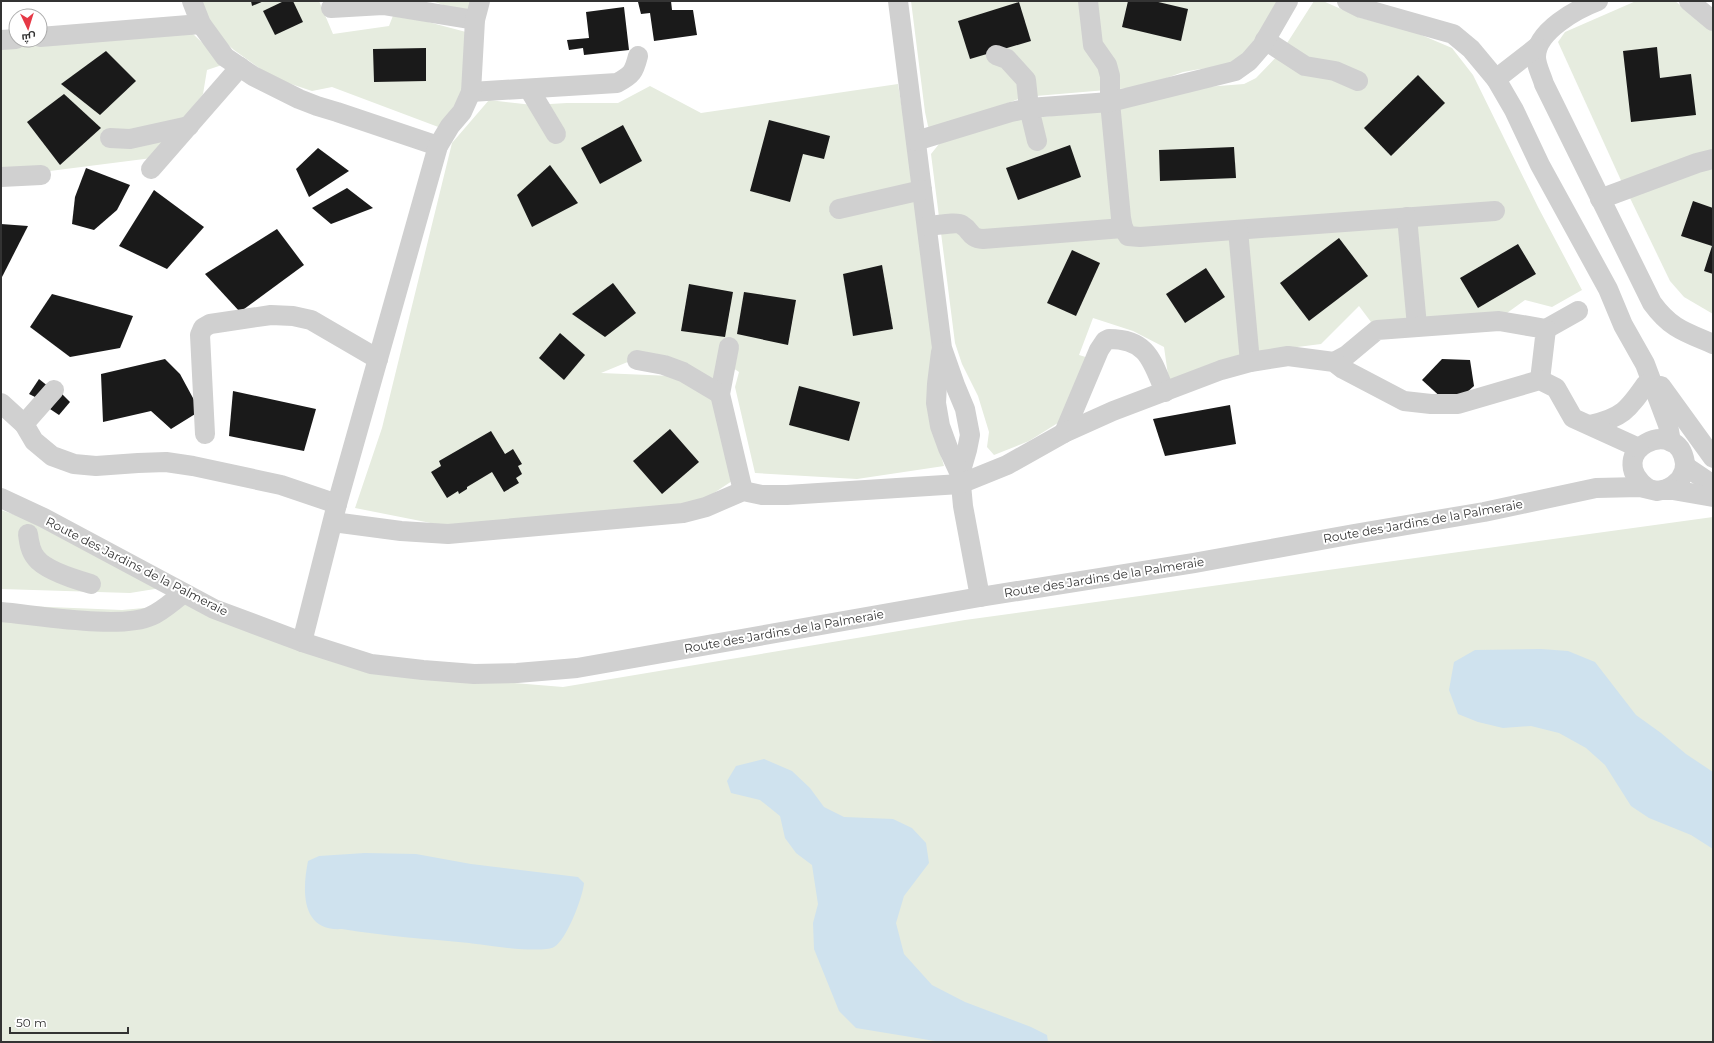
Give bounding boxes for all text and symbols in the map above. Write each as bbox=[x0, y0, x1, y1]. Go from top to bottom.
north arrow bbox=[8, 8, 48, 48]
text: ش bbox=[21, 31, 36, 45]
street label: Route des Jardins de la Palmeraie bbox=[1322, 496, 1524, 546]
street label: Route des Jardins de la Palmeraie bbox=[43, 513, 231, 619]
street label: Route des Jardins de la Palmeraie bbox=[1003, 554, 1205, 600]
street label: Route des Jardins de la Palmeraie bbox=[683, 606, 885, 656]
scale bar bbox=[10, 1009, 128, 1035]
text: 50 m bbox=[16, 1015, 47, 1030]

